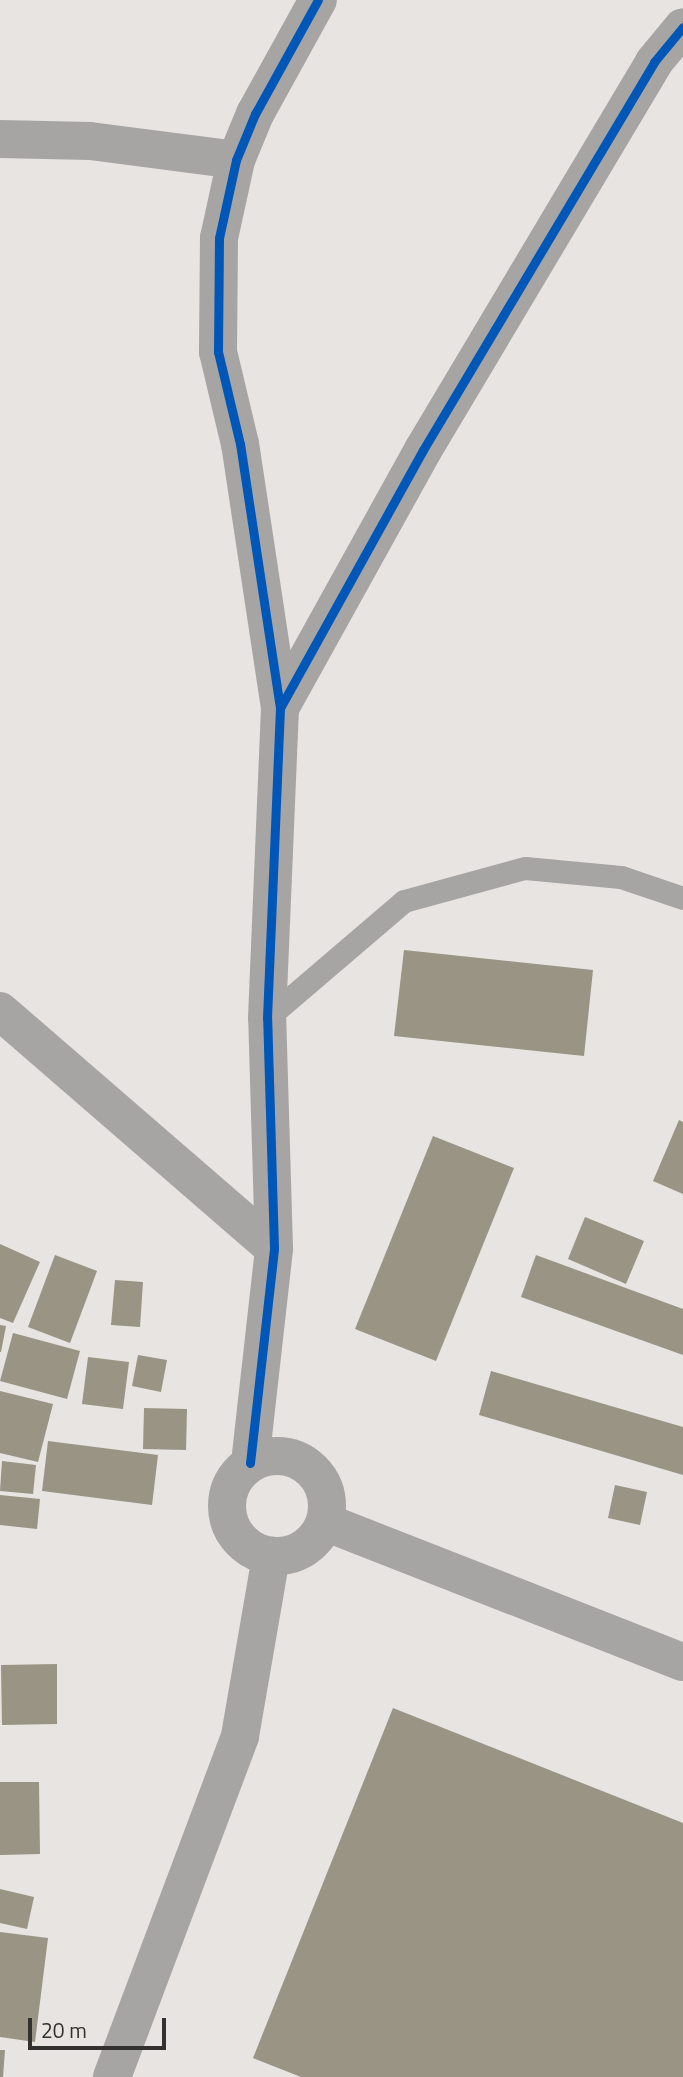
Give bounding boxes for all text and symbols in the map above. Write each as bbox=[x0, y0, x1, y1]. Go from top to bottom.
scale bar bbox=[32, 2004, 170, 2048]
text: 20 m bbox=[41, 2014, 87, 2046]

